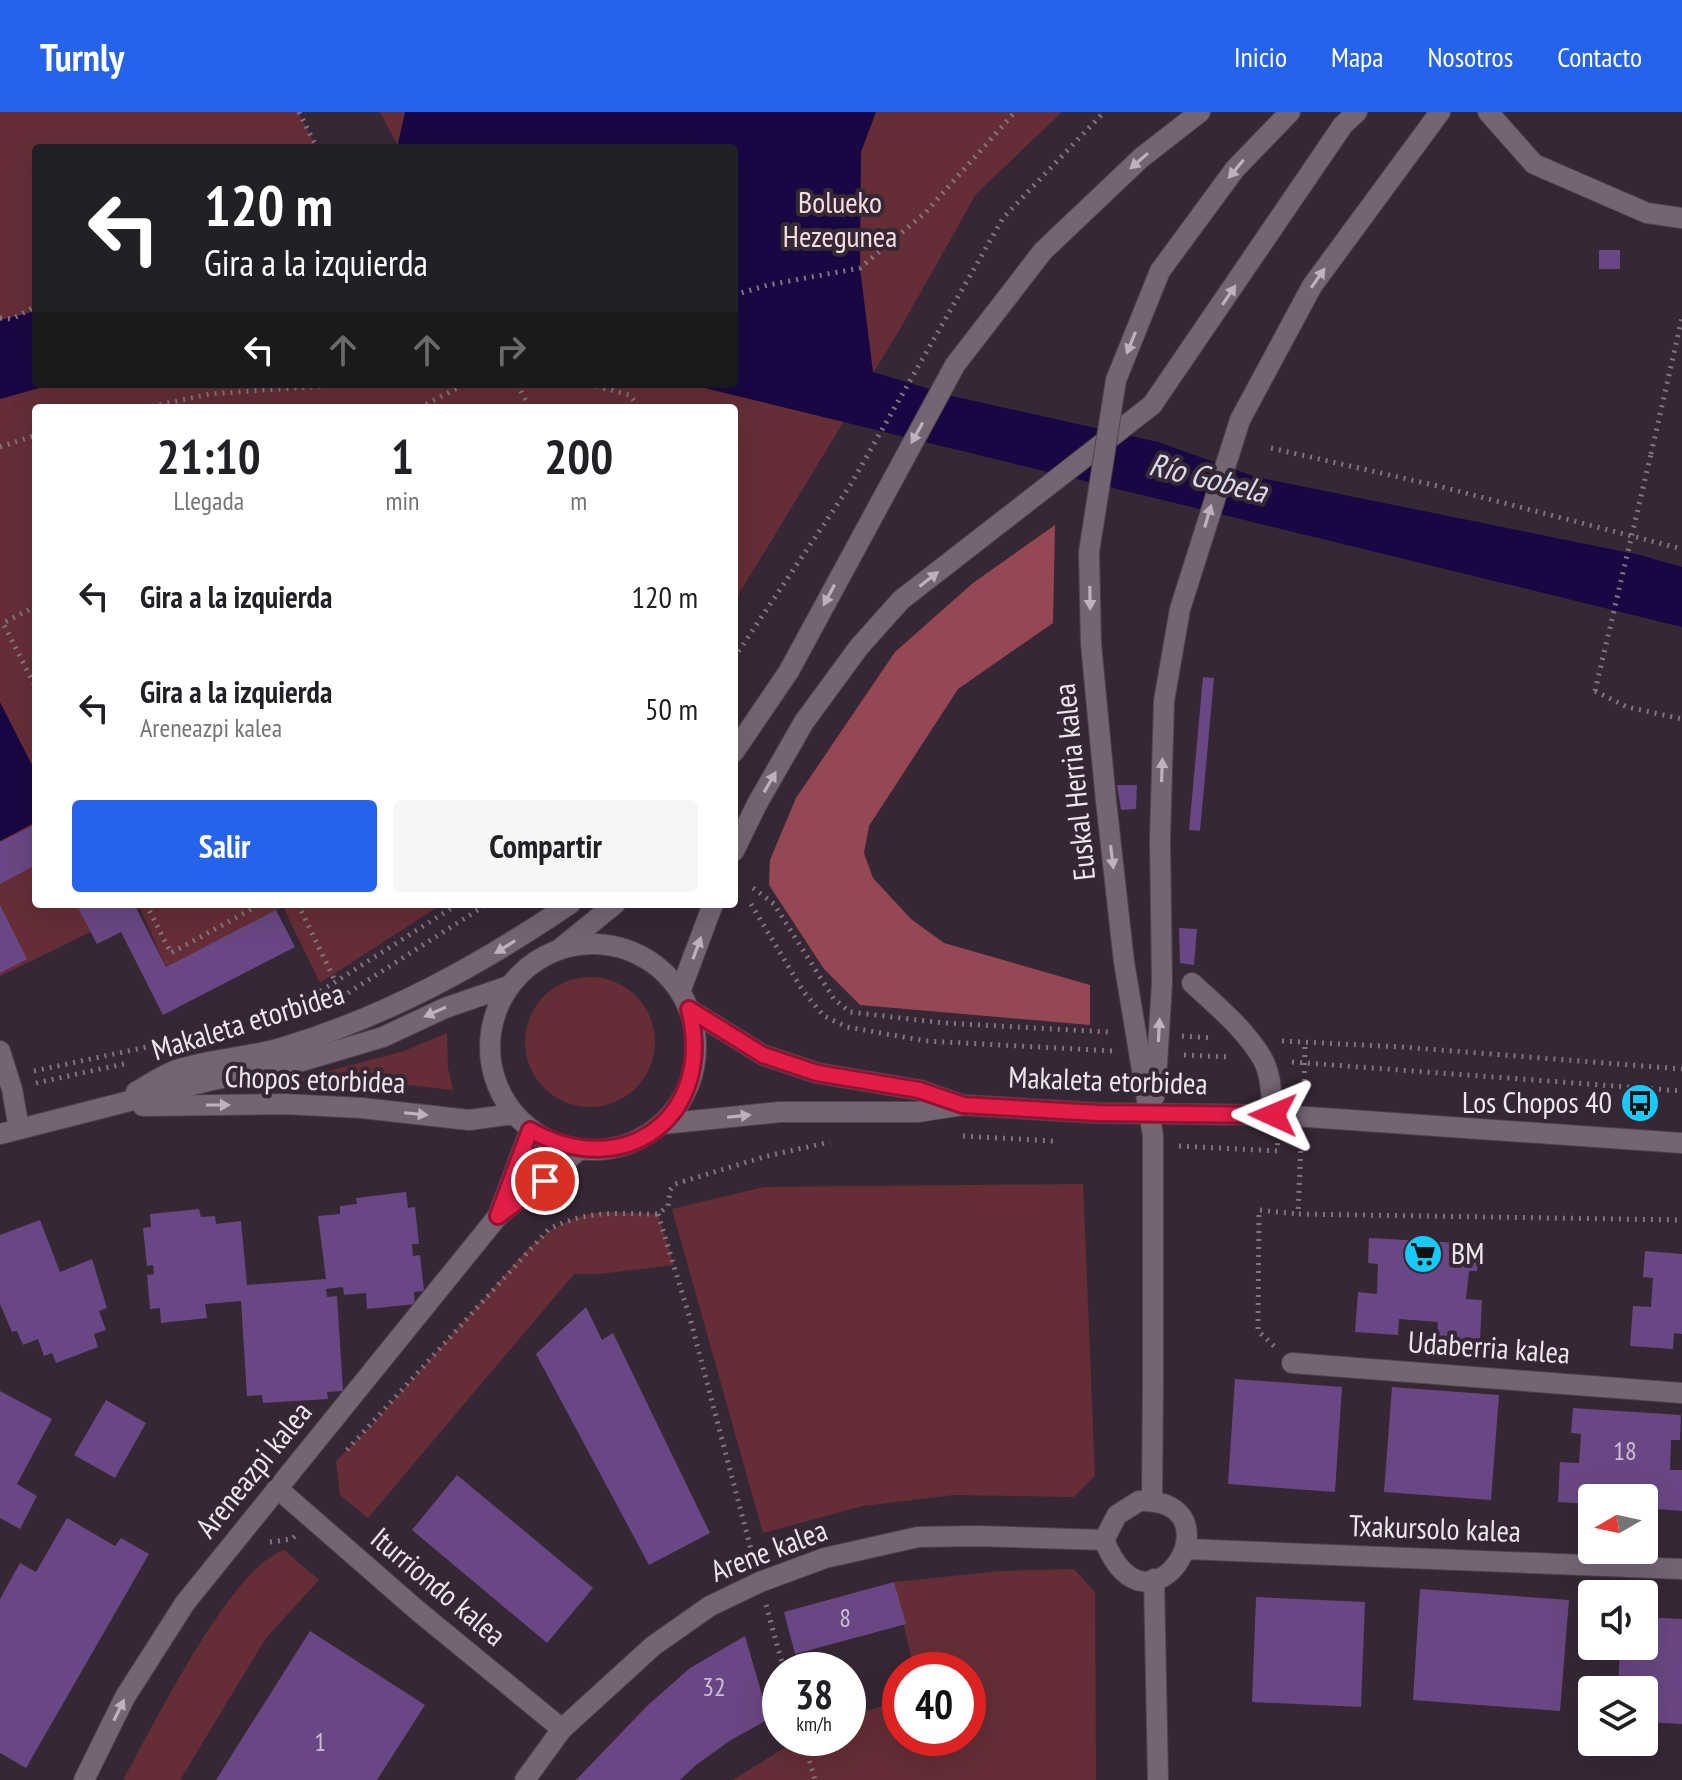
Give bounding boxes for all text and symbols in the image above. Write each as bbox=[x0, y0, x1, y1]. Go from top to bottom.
text: Turnly bbox=[40, 32, 124, 81]
text: Inicio bbox=[1234, 38, 1287, 75]
text: Mapa bbox=[1331, 38, 1383, 75]
text: Nosotros bbox=[1427, 38, 1513, 75]
text: Contacto bbox=[1557, 38, 1642, 75]
one-way arrow bbox=[1129, 151, 1148, 169]
one-way arrow bbox=[1228, 159, 1245, 179]
text: 120 m bbox=[204, 169, 333, 241]
icon: left bbox=[72, 176, 176, 280]
park label: Bolueko Hezegunea bbox=[783, 182, 897, 255]
text: Gira a la izquierda bbox=[204, 239, 428, 286]
one-way arrow bbox=[1310, 268, 1325, 289]
one-way arrow bbox=[1221, 284, 1236, 305]
icon: left bbox=[237, 328, 281, 372]
icon: ahead bbox=[321, 328, 365, 372]
icon: ahead bbox=[405, 328, 449, 372]
icon: right bbox=[489, 328, 533, 372]
one-way arrow bbox=[1124, 331, 1137, 355]
one-way arrow bbox=[910, 422, 924, 445]
text: 21:10 bbox=[157, 425, 261, 487]
text: 1 bbox=[391, 425, 414, 487]
text: 200 bbox=[544, 425, 613, 487]
water label: Río Gobela bbox=[1145, 442, 1274, 512]
text: Llegada bbox=[173, 484, 244, 517]
text: min bbox=[385, 484, 419, 517]
text: m bbox=[570, 484, 587, 517]
one-way arrow bbox=[1202, 503, 1215, 527]
one-way arrow bbox=[919, 571, 939, 587]
icon: left bbox=[72, 574, 116, 618]
text: Gira a la izquierda bbox=[140, 577, 332, 616]
text: 120 m bbox=[632, 577, 698, 616]
one-way arrow bbox=[823, 583, 836, 606]
one-way arrow bbox=[1084, 586, 1096, 611]
text: Gira a la izquierda bbox=[140, 672, 332, 711]
street label: Euskal Herria kalea bbox=[1044, 682, 1103, 883]
icon: left bbox=[72, 686, 116, 730]
text: 50 m bbox=[645, 689, 698, 728]
text: Areneazpi kalea bbox=[140, 711, 282, 744]
one-way arrow bbox=[1156, 757, 1169, 782]
one-way arrow bbox=[763, 771, 777, 793]
button: Salir bbox=[72, 800, 377, 892]
button: Compartir bbox=[393, 800, 698, 892]
one-way arrow bbox=[1106, 845, 1119, 870]
one-way arrow bbox=[691, 936, 703, 960]
one-way arrow bbox=[494, 940, 516, 954]
street label: Makaleta etorbidea bbox=[147, 973, 349, 1068]
one-way arrow bbox=[424, 1006, 447, 1019]
one-way arrow bbox=[1153, 1017, 1166, 1042]
street label: Chopos etorbidea bbox=[224, 1056, 406, 1101]
street label: Makaleta etorbidea bbox=[1008, 1057, 1208, 1102]
position arrow bbox=[1231, 1073, 1315, 1157]
place label: Los Chopos 40 bbox=[1462, 1082, 1612, 1121]
bus stop icon: Los Chopos 40 bbox=[1619, 1082, 1661, 1124]
one-way arrow bbox=[206, 1099, 231, 1111]
one-way arrow bbox=[403, 1108, 428, 1121]
one-way arrow bbox=[727, 1110, 752, 1123]
pin bbox=[511, 1147, 579, 1215]
icon: arrive bbox=[523, 1159, 567, 1203]
supermarket icon: BM bbox=[1402, 1233, 1444, 1275]
place label: BM bbox=[1451, 1233, 1484, 1272]
street label: Udaberria kalea bbox=[1407, 1321, 1571, 1372]
street label: Areneazpi kalea bbox=[186, 1393, 320, 1545]
house number: 18 bbox=[1613, 1434, 1637, 1467]
north arrow bbox=[1578, 1484, 1658, 1564]
map controls bbox=[1578, 1484, 1658, 1756]
street label: Txakursolo kalea bbox=[1348, 1505, 1522, 1550]
street label: Arene kalea bbox=[705, 1510, 832, 1590]
street label: Iturriondo kalea bbox=[363, 1518, 515, 1654]
button: sound bbox=[1578, 1580, 1658, 1660]
house number: 8 bbox=[839, 1601, 851, 1634]
speed limit sign: 40 bbox=[882, 1652, 986, 1756]
text: 38 bbox=[795, 1668, 833, 1720]
house number: 32 bbox=[702, 1670, 726, 1703]
button: layers bbox=[1578, 1676, 1658, 1756]
one-way arrow bbox=[112, 1699, 126, 1722]
text: km/h bbox=[796, 1711, 832, 1737]
house number: 1 bbox=[314, 1725, 326, 1758]

